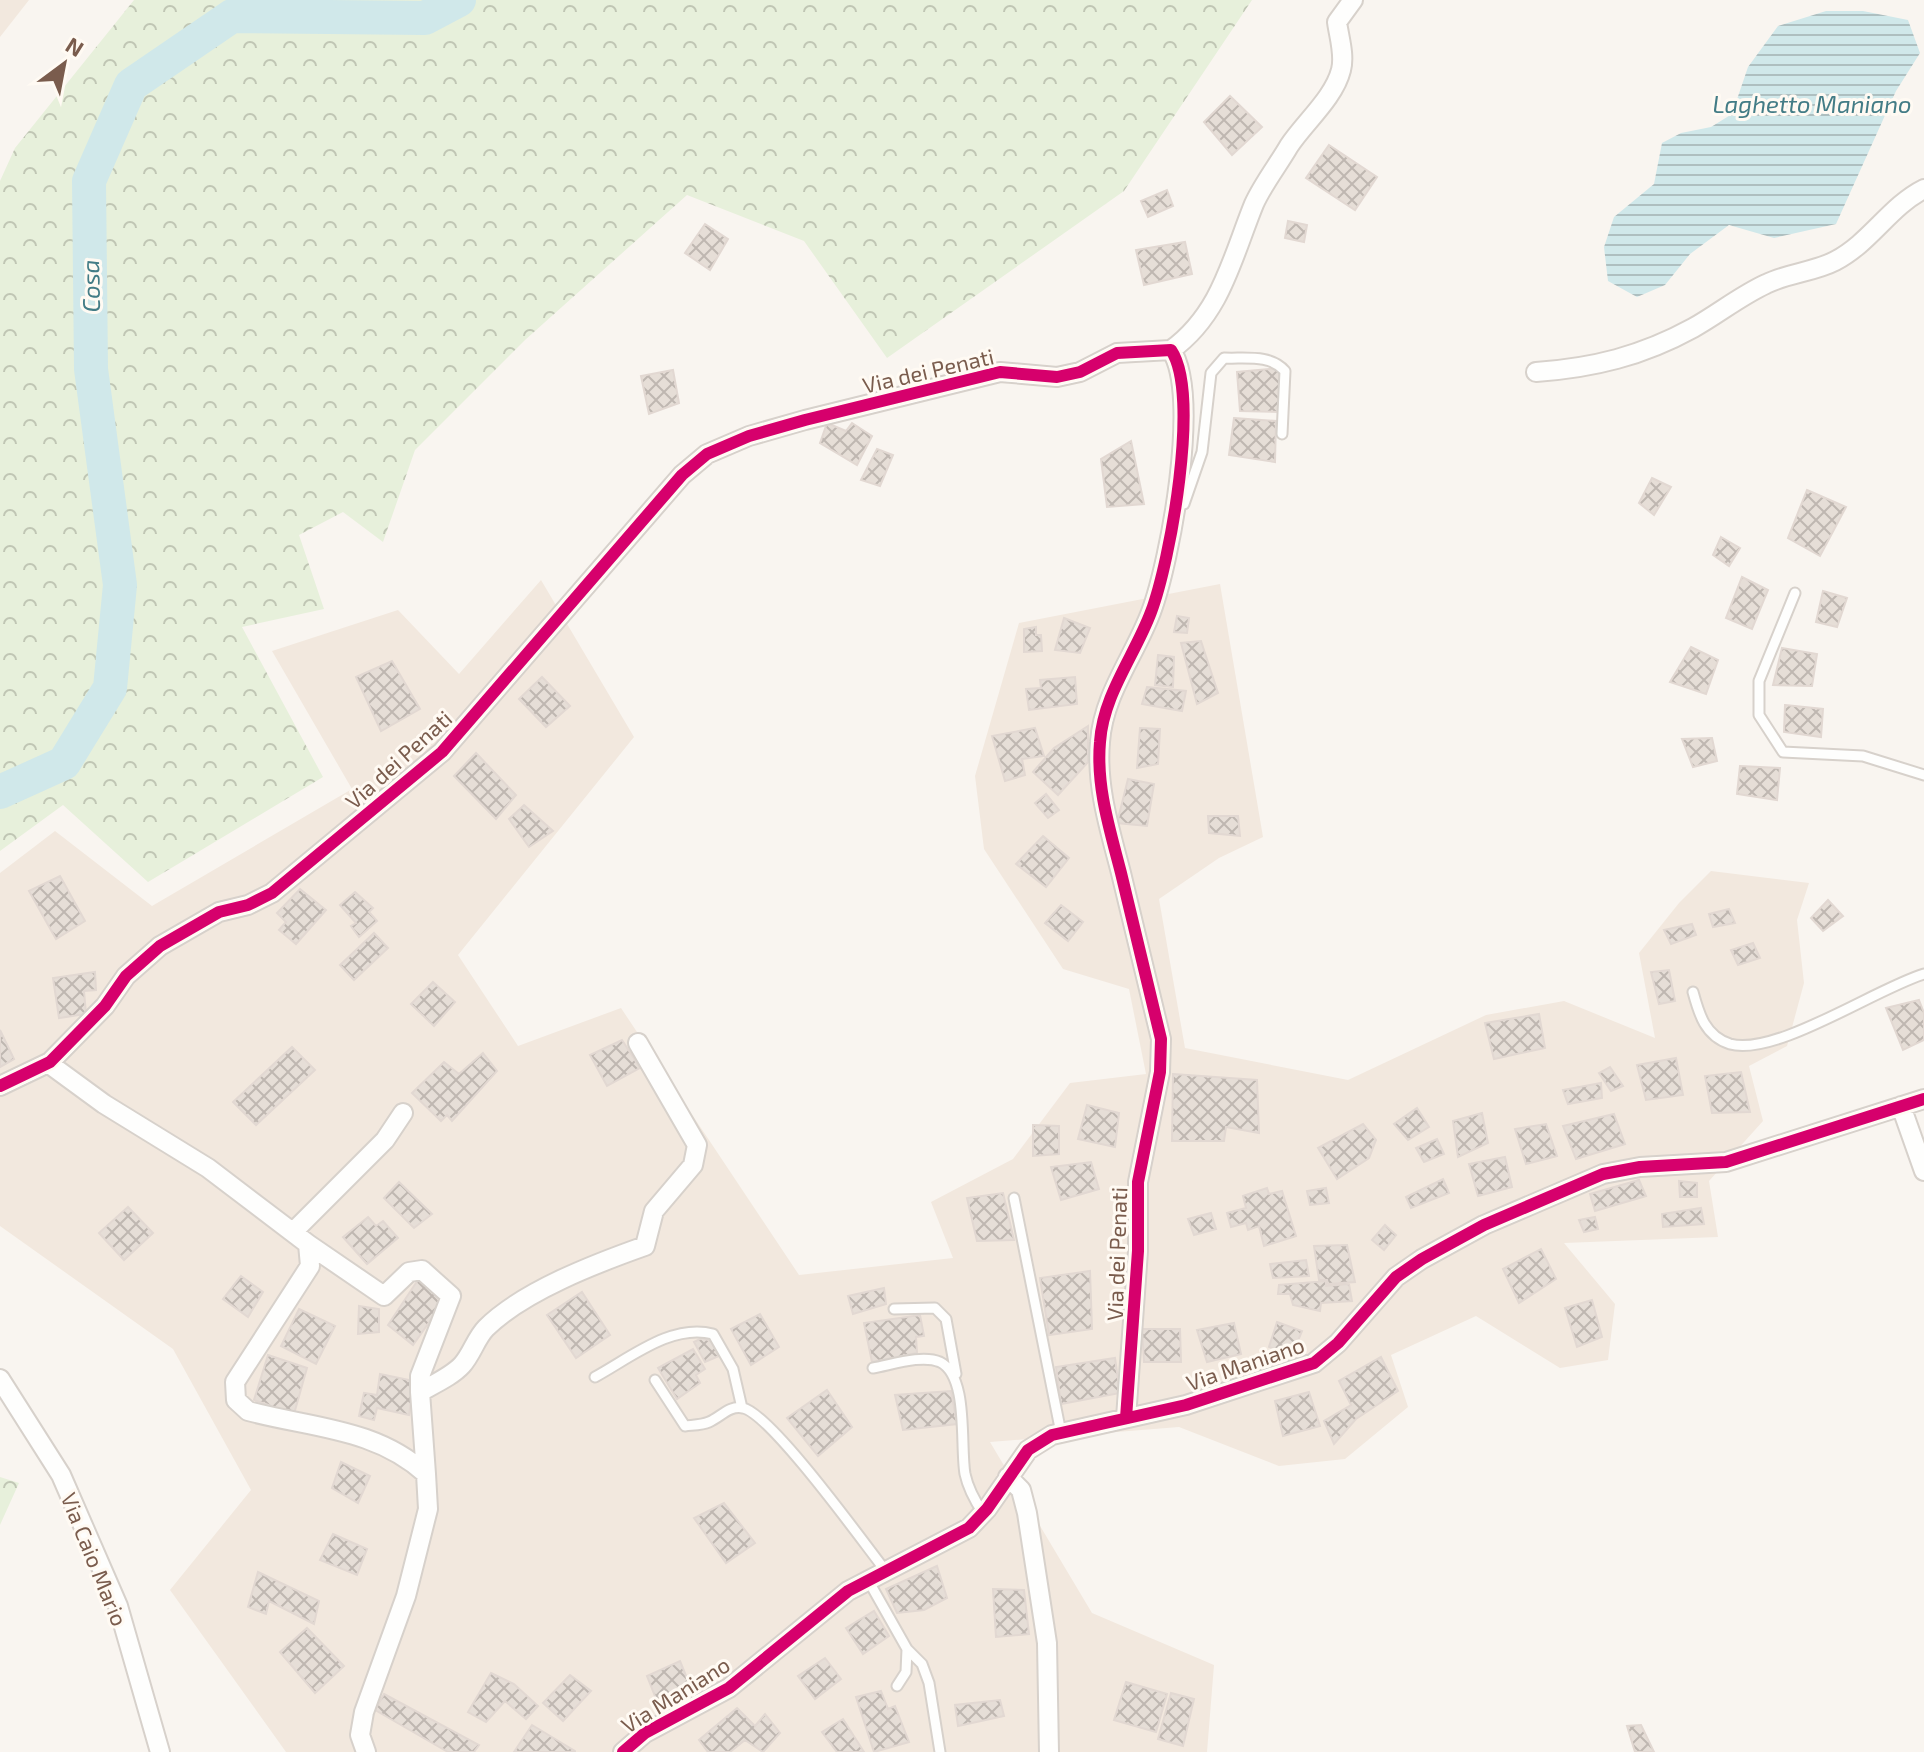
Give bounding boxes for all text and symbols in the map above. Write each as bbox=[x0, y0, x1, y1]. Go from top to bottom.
north arrow bbox=[24, 24, 104, 104]
text: N bbox=[62, 31, 89, 61]
water label: Laghetto Maniano bbox=[1712, 89, 1912, 118]
water label: Cosa bbox=[75, 259, 105, 313]
street label: Via dei Penati bbox=[860, 342, 996, 398]
street label: Via dei Penati bbox=[340, 705, 456, 813]
street label: Via dei Penati bbox=[1101, 1187, 1131, 1321]
street label: Via Maniano bbox=[1183, 1331, 1307, 1395]
street label: Via Caio Mario bbox=[56, 1489, 134, 1629]
street label: Via Maniano bbox=[616, 1650, 734, 1738]

